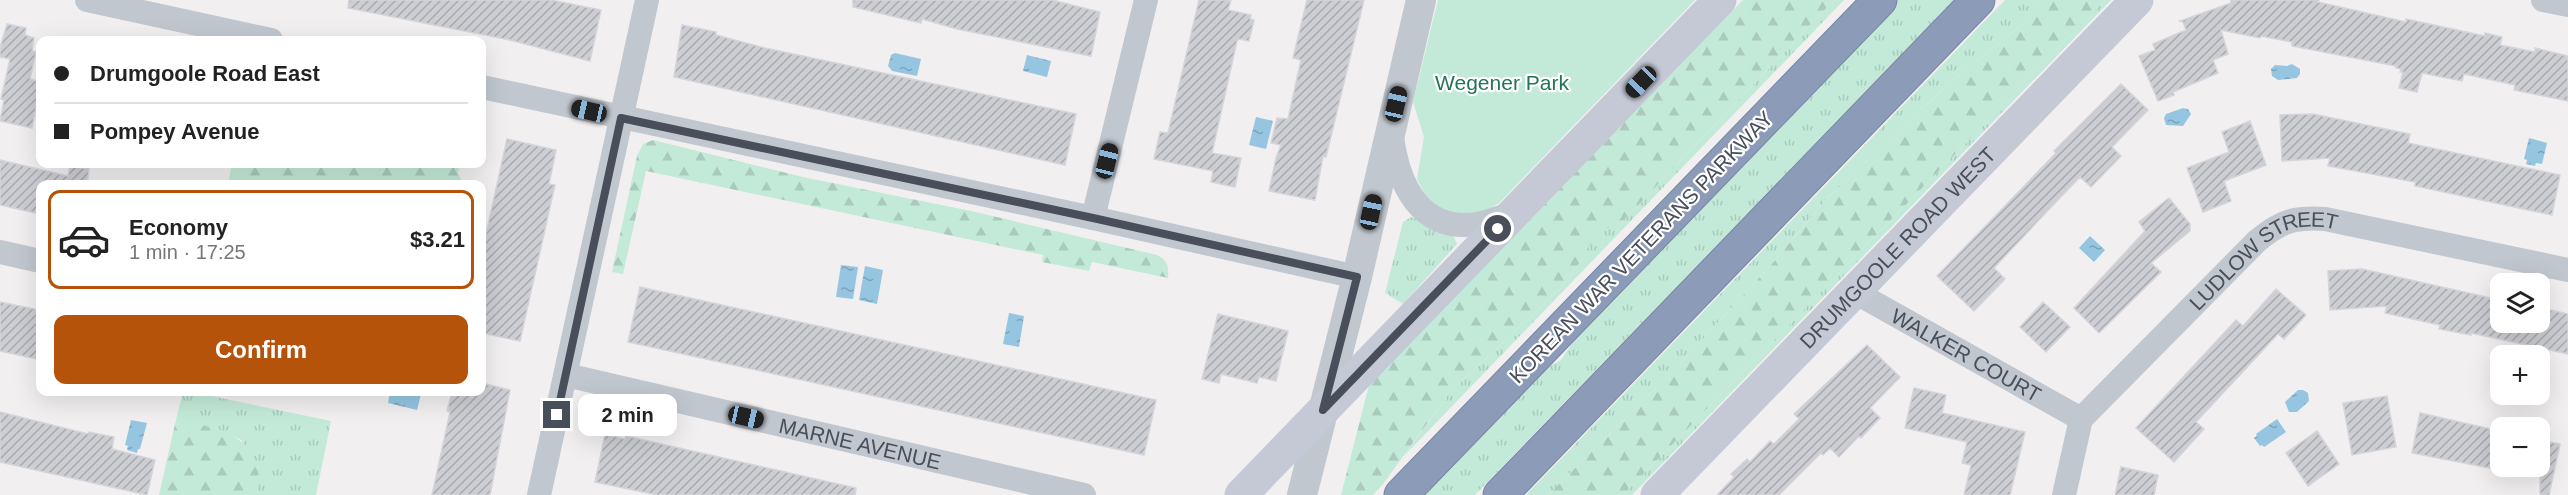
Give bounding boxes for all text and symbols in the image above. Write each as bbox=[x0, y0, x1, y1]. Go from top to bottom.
text: Drumgoole Road East bbox=[90, 61, 320, 86]
car bbox=[1622, 63, 1660, 101]
park label: Wegener Park bbox=[1435, 71, 1569, 94]
car bbox=[1383, 84, 1409, 124]
car bbox=[569, 98, 609, 124]
street label: KOREAN WAR VETERANS PARKWAY bbox=[1505, 106, 1777, 388]
text: Pompey Avenue bbox=[90, 119, 260, 144]
car bbox=[1094, 141, 1120, 181]
street label: DRUMGOOLE ROAD WEST bbox=[1795, 142, 2000, 353]
car bbox=[1358, 193, 1384, 231]
street label: LUDLOW STREET bbox=[2184, 207, 2340, 314]
icon: car bbox=[57, 213, 111, 267]
text: Economy bbox=[129, 215, 228, 240]
route start bbox=[1484, 215, 1511, 242]
text: $3.21 bbox=[410, 227, 465, 252]
text: 1 min · 17:25 bbox=[129, 241, 246, 263]
map controls bbox=[2490, 273, 2550, 477]
button: layers bbox=[2490, 273, 2550, 333]
street label: WALKER COURT bbox=[1887, 303, 2045, 406]
button: Confirm bbox=[54, 315, 468, 384]
button: + bbox=[2490, 345, 2550, 405]
callout: 2 min bbox=[578, 394, 677, 436]
route end bbox=[543, 401, 570, 428]
text: 2 min bbox=[601, 404, 654, 426]
car bbox=[726, 404, 766, 430]
street label: MARNE AVENUE bbox=[777, 413, 943, 473]
button: − bbox=[2490, 417, 2550, 477]

